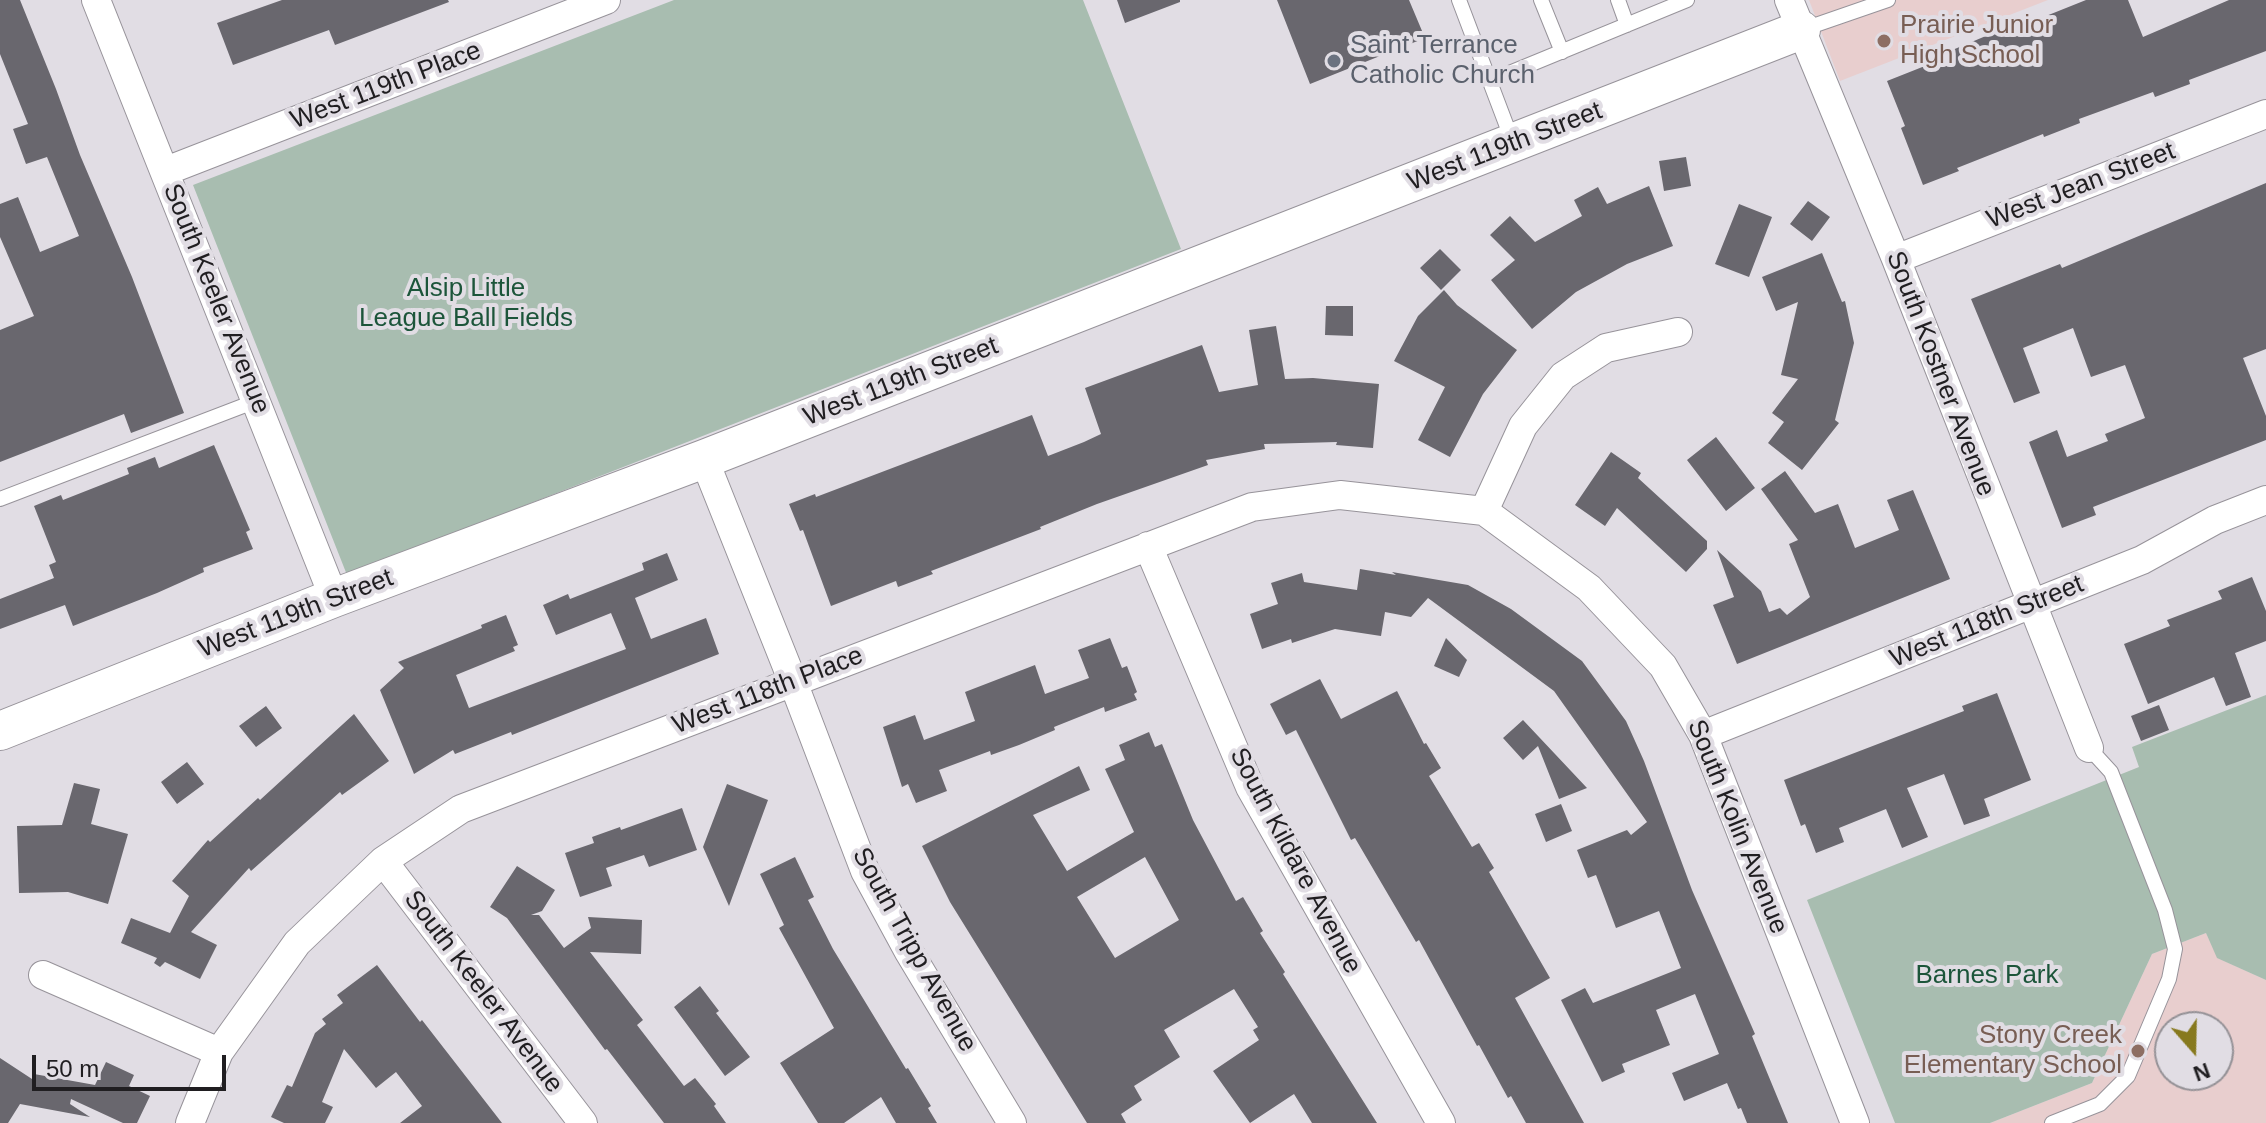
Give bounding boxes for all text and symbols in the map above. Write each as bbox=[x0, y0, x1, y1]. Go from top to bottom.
place label: Prairie Junior High School bbox=[1900, 10, 2053, 72]
place label: Saint Terrance Catholic Church bbox=[1350, 30, 1535, 92]
marker: Prairie Junior High School bbox=[1875, 32, 1893, 50]
street label: West 119th Place bbox=[286, 35, 486, 137]
marker: Saint Terrance Catholic Church bbox=[1325, 52, 1343, 70]
street label: West 119th Street bbox=[1403, 96, 1607, 198]
street label: West Jean Street bbox=[1983, 136, 2179, 236]
street label: South Keeler Avenue bbox=[156, 179, 276, 419]
street label: South Kostner Avenue bbox=[1879, 247, 2001, 501]
park label: Alsip Little League Ball Fields bbox=[359, 273, 573, 334]
street label: West 119th Street bbox=[799, 331, 1003, 433]
street label: West 119th Street bbox=[194, 563, 398, 665]
street label: West 118th Street bbox=[1886, 569, 2088, 675]
street label: West 118th Place bbox=[668, 640, 868, 742]
street label: South Kolin Avenue bbox=[1680, 715, 1794, 939]
street label: South Kildare Avenue bbox=[1222, 743, 1368, 979]
street label: South Tripp Avenue bbox=[845, 843, 983, 1057]
street label: South Keeler Avenue bbox=[397, 885, 569, 1099]
park label: Barnes Park bbox=[1915, 960, 2059, 992]
north arrow bbox=[2154, 1011, 2234, 1091]
place label: Stony Creek Elementary School bbox=[1904, 1020, 2122, 1082]
scale bar bbox=[36, 1039, 230, 1089]
marker: Stony Creek Elementary School bbox=[2129, 1042, 2147, 1060]
text: 50 m bbox=[46, 1055, 99, 1082]
text: N bbox=[2190, 1058, 2213, 1087]

